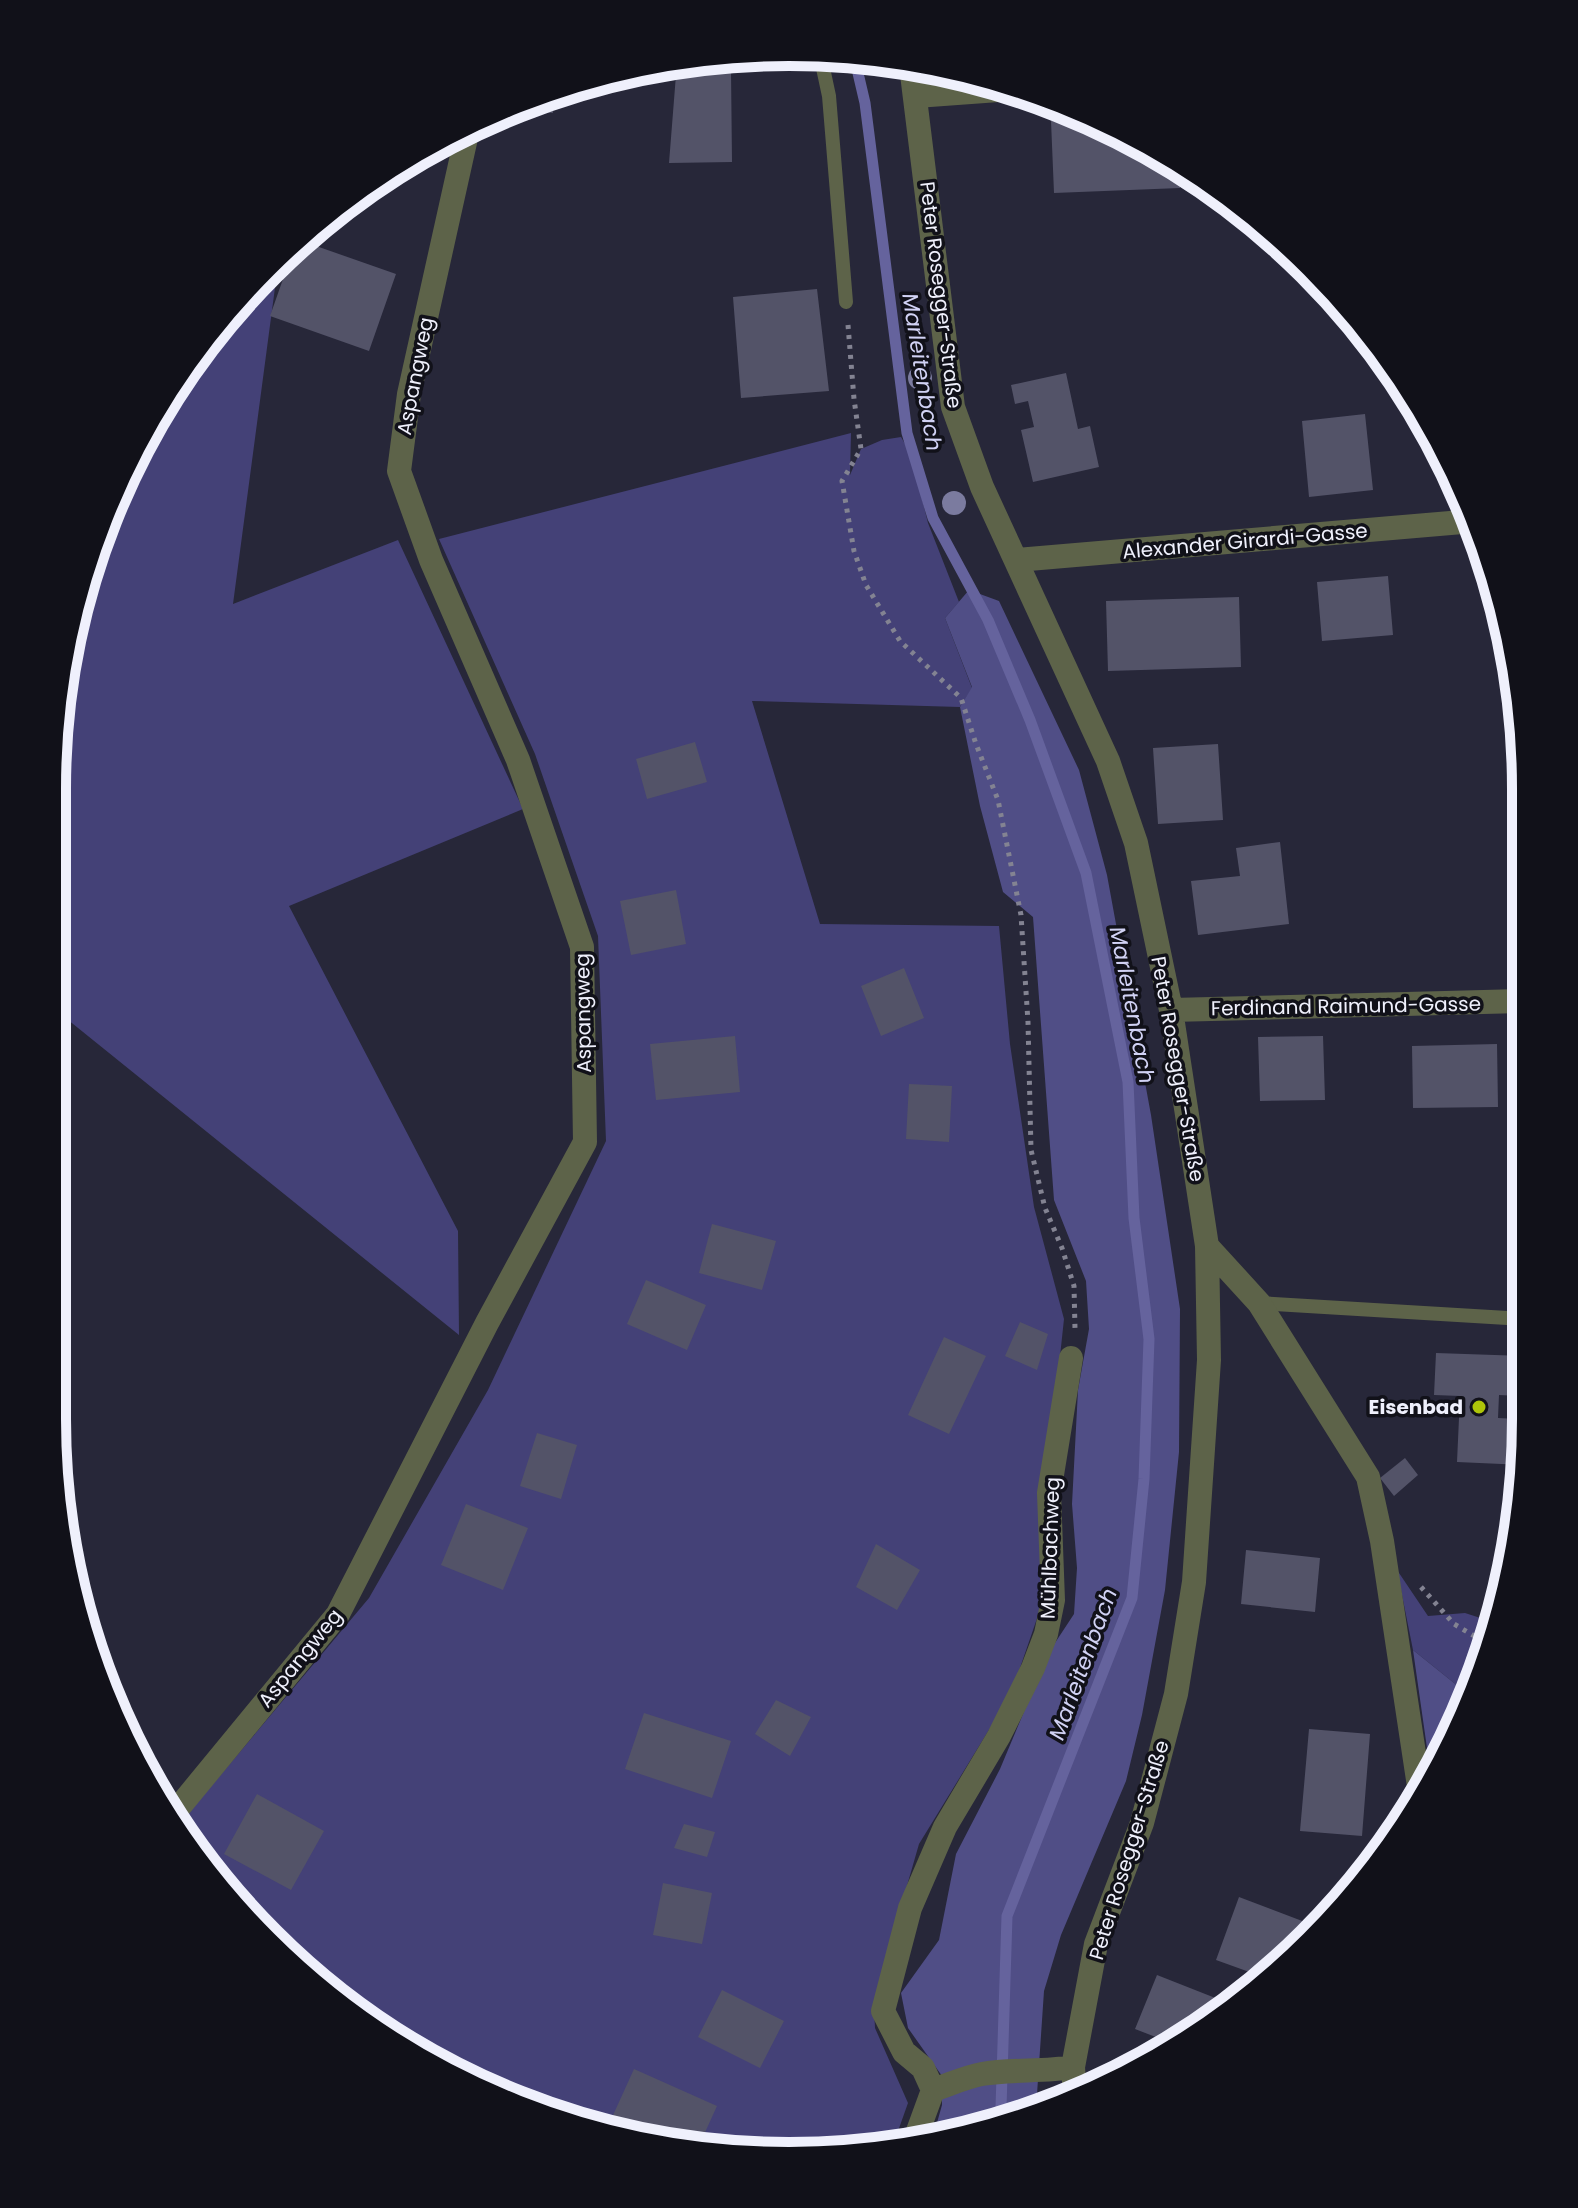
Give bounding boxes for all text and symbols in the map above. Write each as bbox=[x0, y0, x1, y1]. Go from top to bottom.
street label: Peter Rosegger-Straße bbox=[913, 180, 969, 410]
water label: Marleitenbach bbox=[894, 291, 950, 453]
street label: Aspangweg bbox=[390, 315, 440, 437]
street label: Alexander Girardi-Gasse bbox=[1121, 516, 1369, 566]
water label: Marleitenbach bbox=[1102, 924, 1162, 1086]
street label: Aspangweg bbox=[568, 953, 598, 1073]
street label: Peter Rosegger-Straße bbox=[1144, 954, 1212, 1184]
street label: Ferdinand Raimund-Gasse bbox=[1211, 990, 1481, 1022]
place label: Eisenbad bbox=[1369, 1393, 1463, 1421]
marker: Eisenbad bbox=[1470, 1398, 1488, 1416]
street label: Mühlbachweg bbox=[1034, 1477, 1066, 1619]
water label: Marleitenbach bbox=[1041, 1584, 1125, 1744]
street label: Aspangweg bbox=[251, 1603, 349, 1713]
street label: Peter Rosegger-Straße bbox=[1082, 1737, 1176, 1963]

